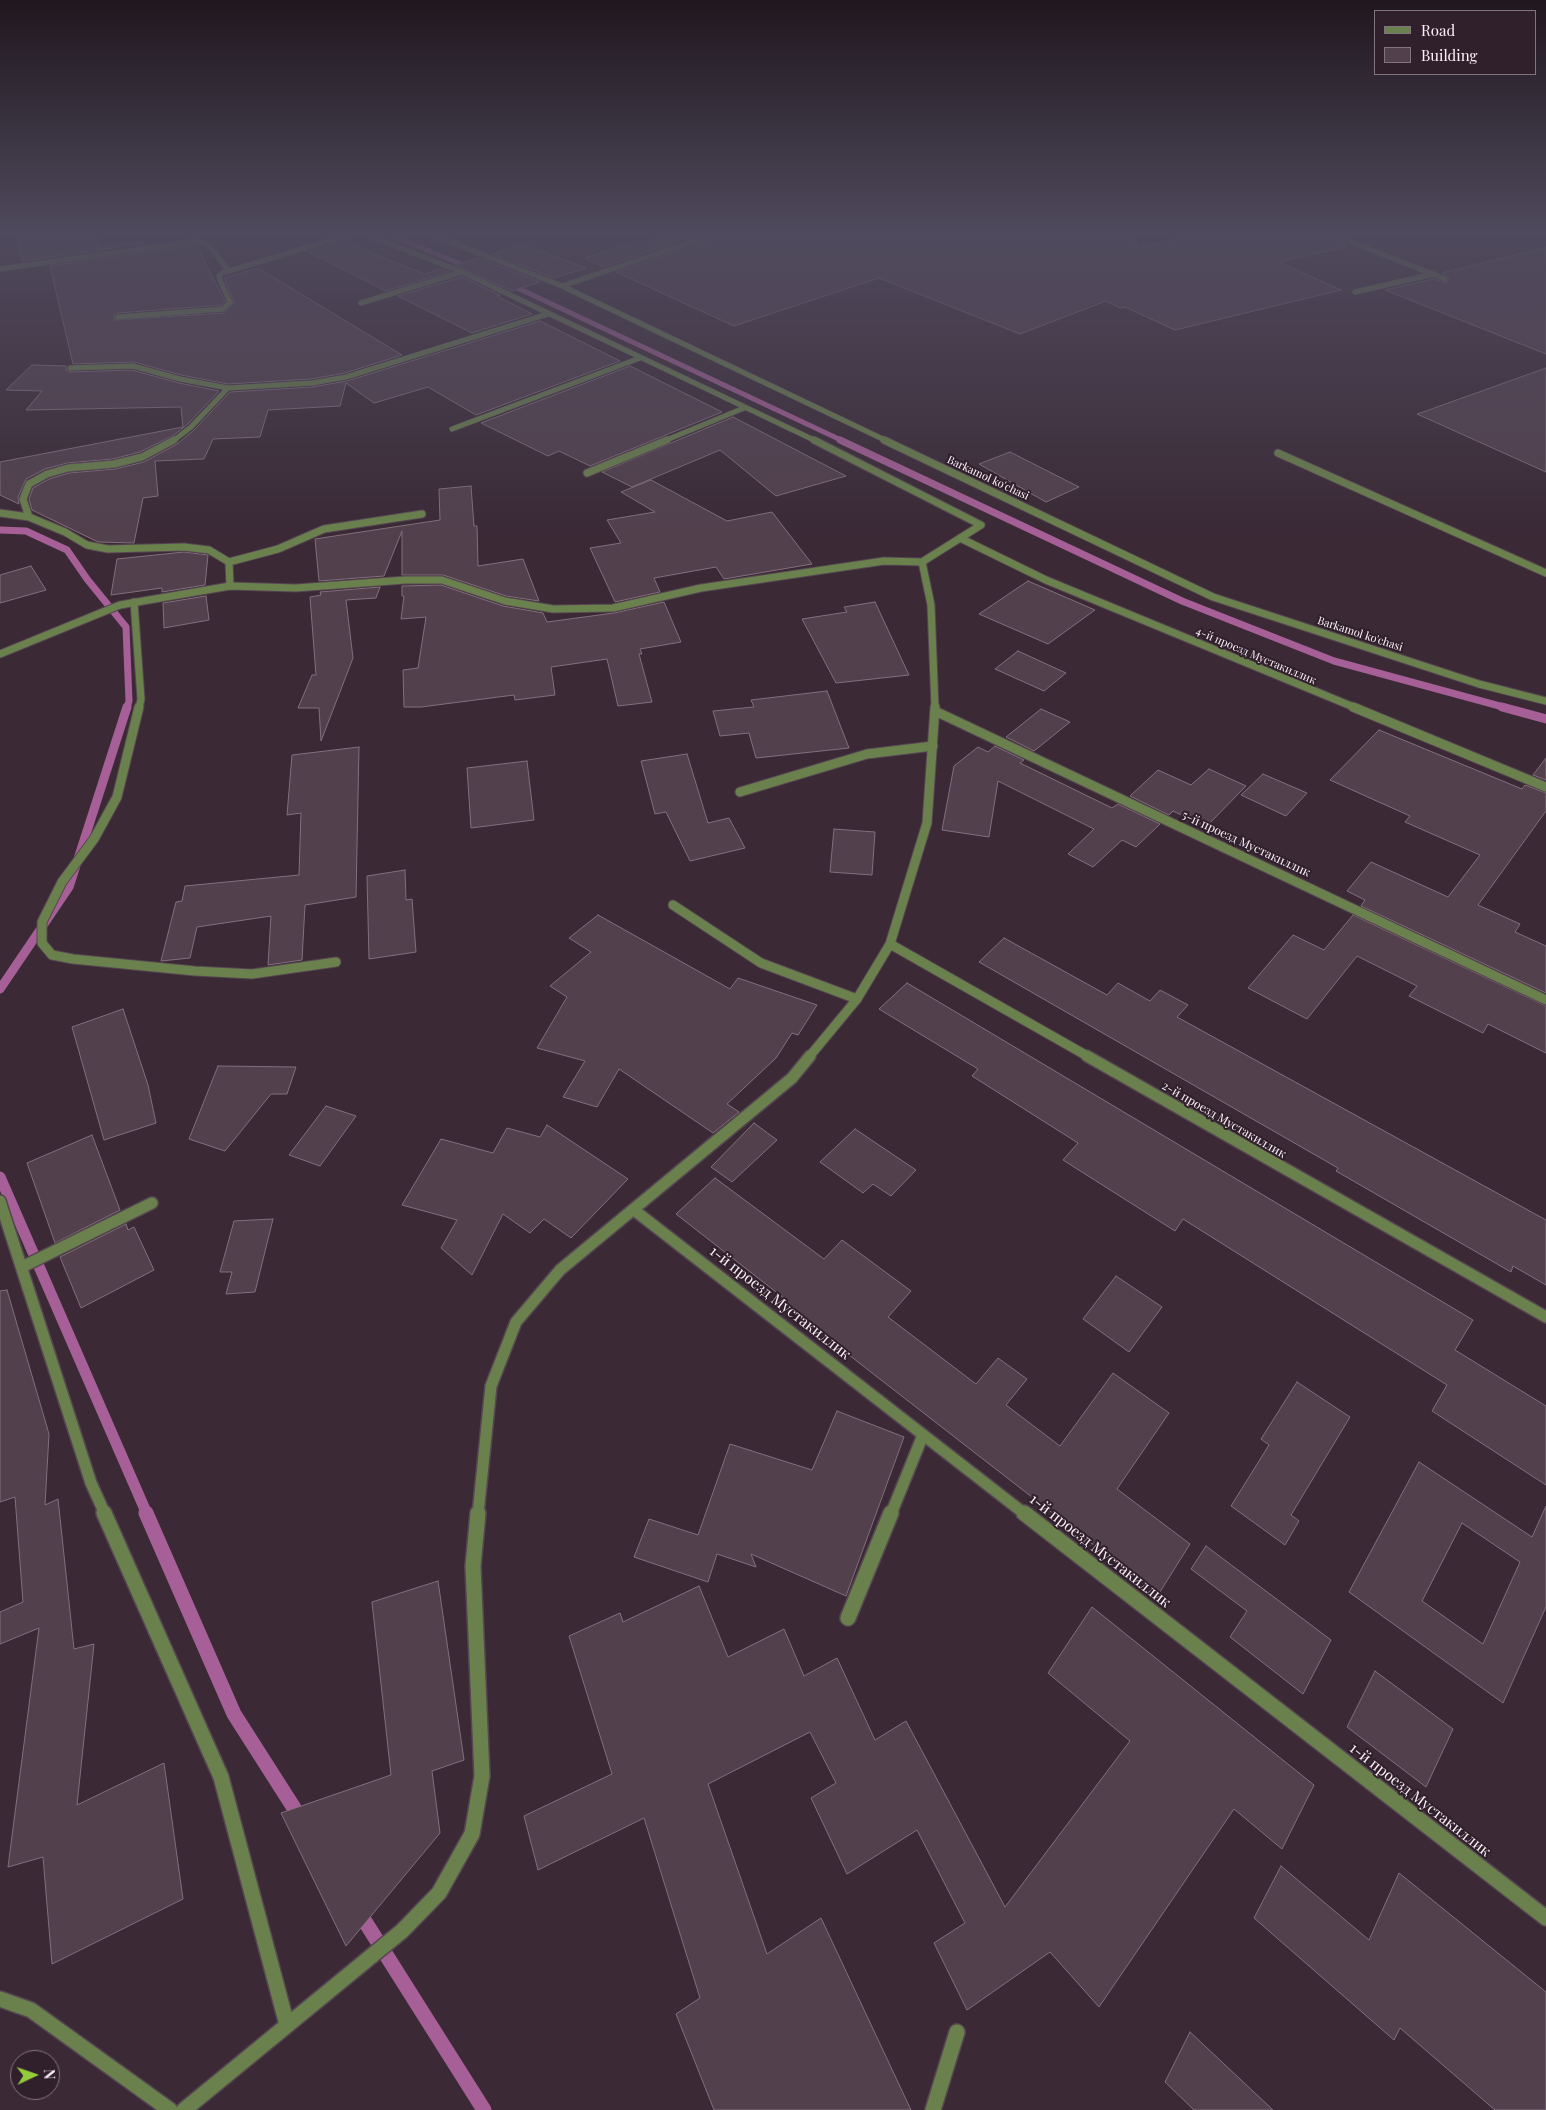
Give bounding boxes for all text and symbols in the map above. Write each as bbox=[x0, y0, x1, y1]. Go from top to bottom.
legend bbox=[1374, 10, 1536, 75]
text: Road bbox=[1421, 20, 1455, 40]
text: Building bbox=[1421, 45, 1477, 65]
street label: Barkamol ko'chasi bbox=[945, 453, 1031, 503]
street label: Barkamol ko'chasi bbox=[1316, 614, 1404, 654]
street label: 4-й проезд Мустакиллик bbox=[1194, 625, 1318, 687]
street label: 5-й проезд Мустакиллик bbox=[1179, 808, 1313, 880]
street label: 2-й проезд Мустакиллик bbox=[1159, 1079, 1289, 1161]
street label: 1-й проезд Мустакиллик bbox=[706, 1242, 854, 1364]
street label: 1-й проезд Мустакиллик bbox=[1026, 1490, 1174, 1612]
street label: 1-й проезд Мустакиллик bbox=[1346, 1739, 1494, 1861]
north arrow bbox=[10, 2050, 60, 2100]
text: N bbox=[40, 2069, 59, 2080]

